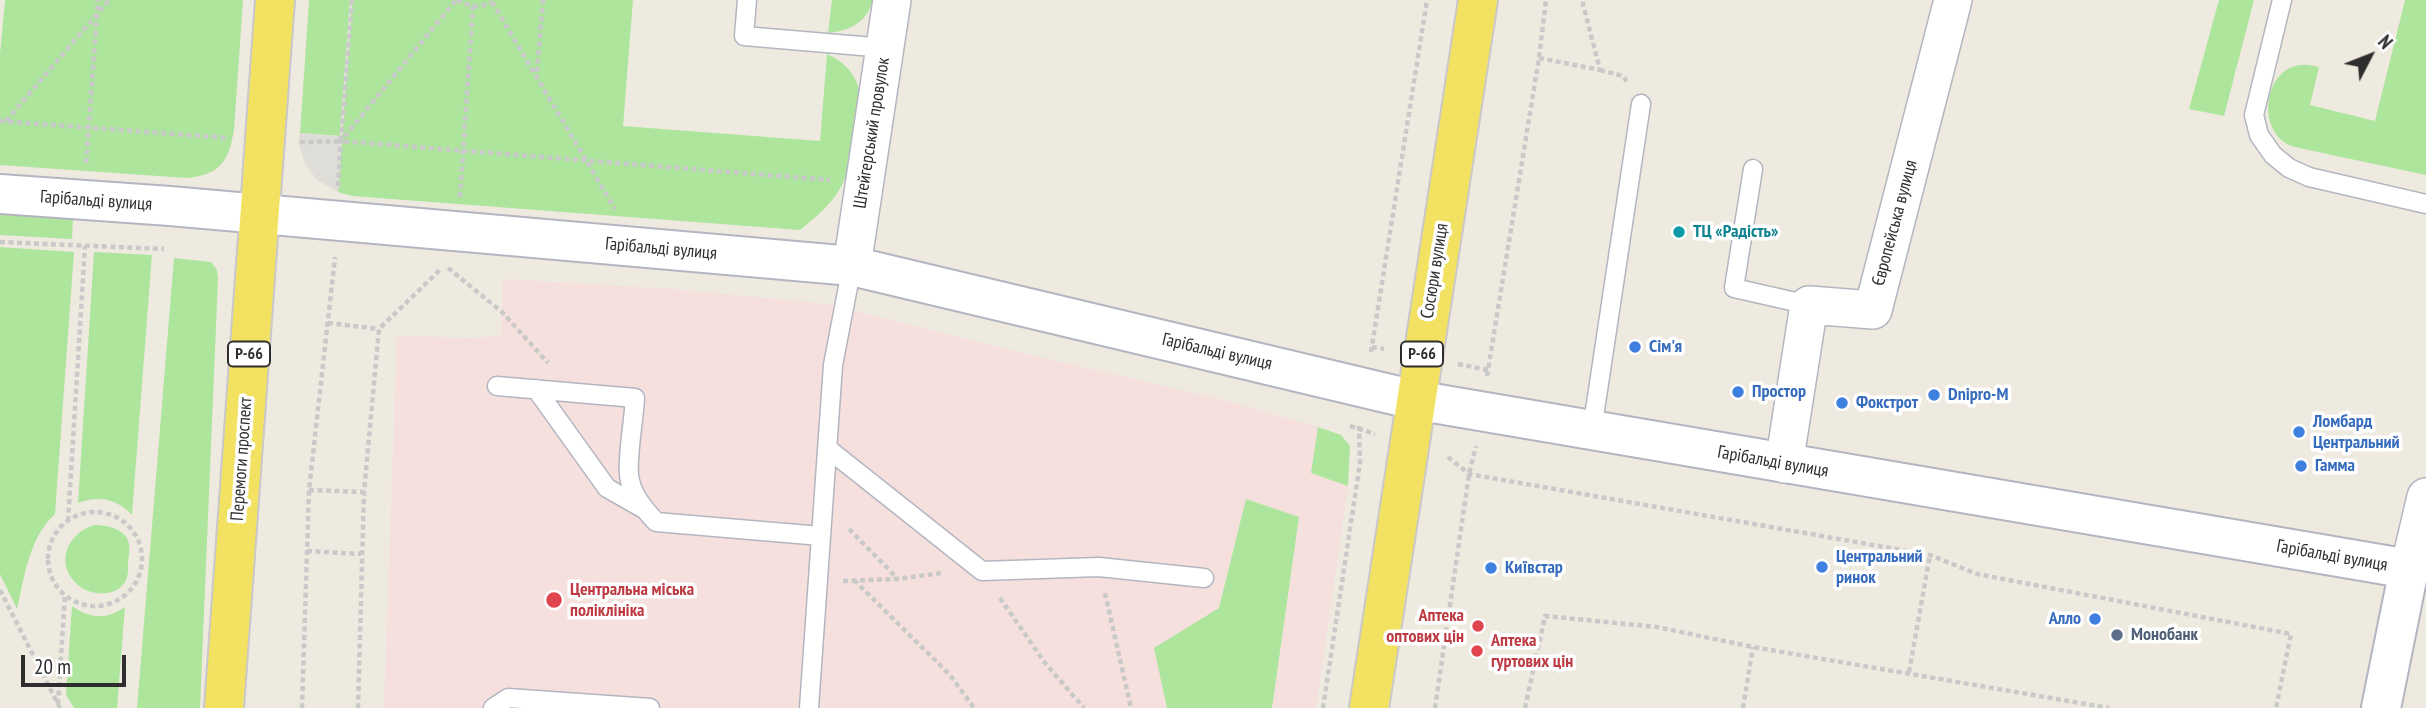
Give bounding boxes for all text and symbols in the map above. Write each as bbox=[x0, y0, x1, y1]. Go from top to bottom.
north arrow bbox=[2335, 21, 2405, 91]
text: N bbox=[2373, 30, 2398, 54]
street label: Штейгерський провулок bbox=[849, 56, 895, 210]
street label: Європейська вулиця bbox=[1868, 158, 1922, 288]
street label: Гарібальді вулиця bbox=[39, 186, 153, 216]
place label: ТЦ «Радість» bbox=[1693, 221, 1778, 243]
street label: Сосюри вулиця bbox=[1417, 222, 1453, 320]
marker: ТЦ «Радість» bbox=[1671, 224, 1687, 240]
street label: Гарібальді вулиця bbox=[604, 233, 718, 265]
street label: Гарібальді вулиця bbox=[1160, 329, 1274, 375]
place label: Сім'я bbox=[1649, 336, 1682, 358]
marker: Сім'я bbox=[1627, 339, 1643, 355]
road number: Р-66 bbox=[228, 342, 270, 366]
road number: Р-66 bbox=[1401, 342, 1443, 366]
place label: Простор bbox=[1752, 381, 1806, 403]
marker: Простор bbox=[1730, 384, 1746, 400]
place label: Dnipro-M bbox=[1948, 384, 2008, 406]
marker: Dnipro-M bbox=[1926, 387, 1942, 403]
place label: Фокстрот bbox=[1856, 392, 1918, 414]
marker: Фокстрот bbox=[1834, 395, 1850, 411]
street label: Перемоги проспект bbox=[227, 396, 257, 522]
place label: Ломбард Центральний bbox=[2313, 411, 2400, 453]
marker: Ломбард Центральний bbox=[2291, 424, 2307, 440]
street label: Гарібальді вулиця bbox=[1716, 442, 1830, 482]
place label: Гамма bbox=[2315, 455, 2355, 477]
marker: Гамма bbox=[2293, 458, 2309, 474]
street label: Гарібальді вулиця bbox=[2275, 536, 2389, 576]
place label: Центральний ринок bbox=[1836, 546, 1923, 588]
place label: Київстар bbox=[1505, 557, 1563, 579]
marker: Центральний ринок bbox=[1814, 559, 1830, 575]
marker: Київстар bbox=[1483, 560, 1499, 576]
place label: Центральна міська полiклiнiка bbox=[570, 579, 694, 622]
marker: Центральна міська полiклiнiка bbox=[544, 590, 564, 610]
place label: Аптека оптових цін bbox=[1386, 605, 1464, 648]
place label: Алло bbox=[2049, 608, 2081, 630]
marker: Алло bbox=[2087, 611, 2103, 627]
marker: Аптека оптових цін bbox=[1470, 618, 1486, 634]
place label: Монобанк bbox=[2131, 624, 2198, 646]
marker: Монобанк bbox=[2109, 627, 2125, 643]
place label: Аптека гуртових цін bbox=[1491, 630, 1573, 672]
scale bar bbox=[24, 642, 130, 686]
marker: Аптека гуртових цін bbox=[1469, 643, 1485, 659]
text: 20 m bbox=[34, 653, 71, 680]

